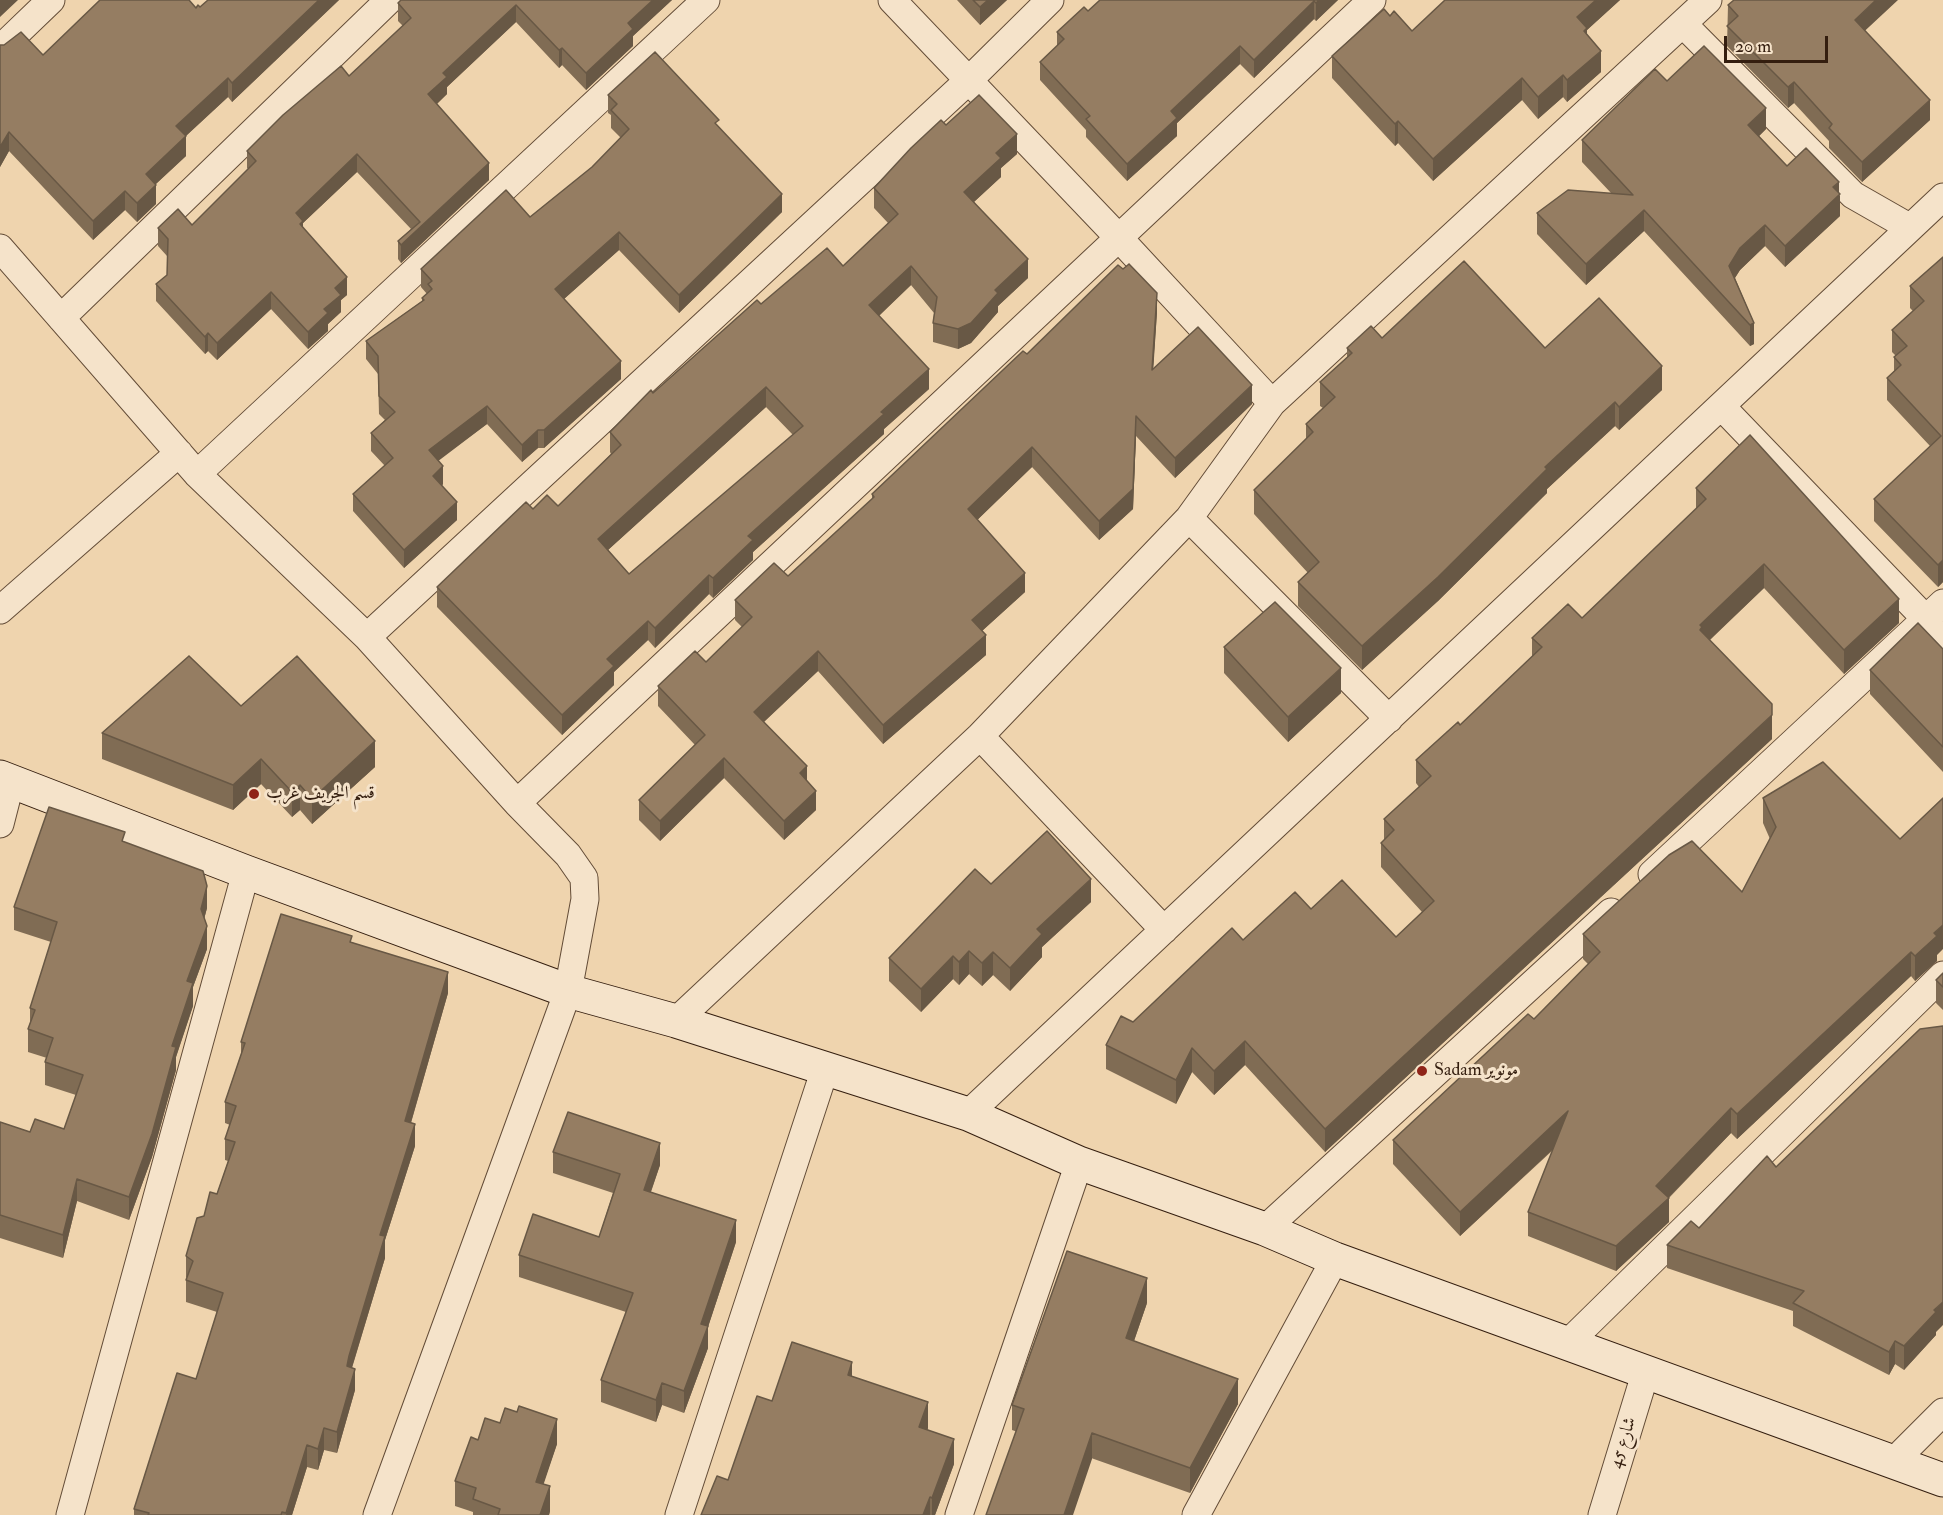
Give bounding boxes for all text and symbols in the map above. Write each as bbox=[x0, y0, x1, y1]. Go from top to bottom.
scale bar bbox=[1727, 24, 1830, 62]
text: 20 m bbox=[1735, 35, 1771, 58]
place label: قسم الجريف غرب bbox=[266, 783, 375, 805]
marker: قسم الجريف غرب bbox=[247, 787, 261, 801]
place label: Sadam مونوير bbox=[1434, 1060, 1518, 1082]
marker: Sadam مونوير bbox=[1415, 1064, 1429, 1078]
street label: شارع 45 bbox=[1606, 1415, 1642, 1471]

